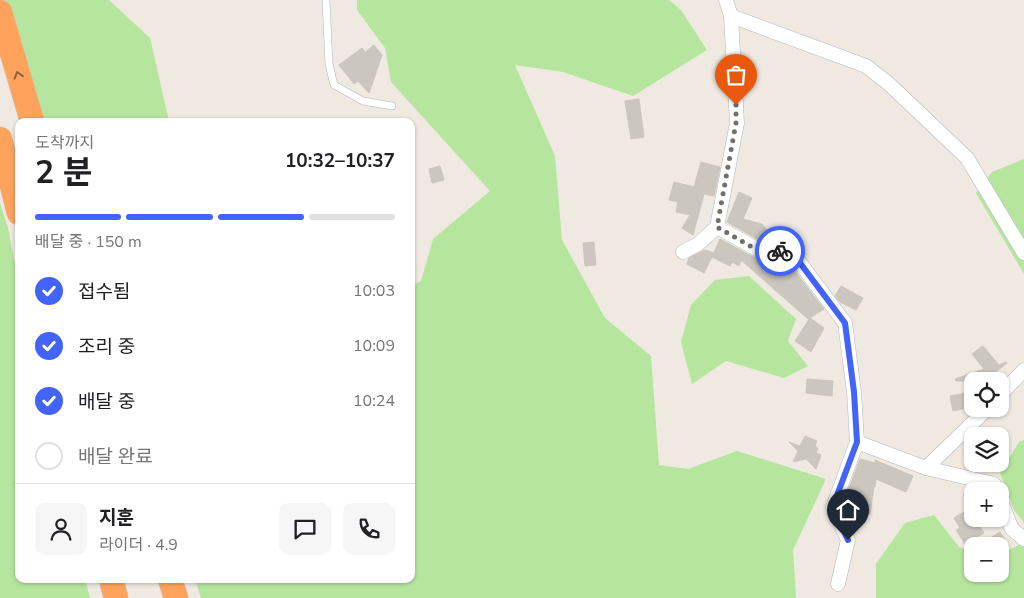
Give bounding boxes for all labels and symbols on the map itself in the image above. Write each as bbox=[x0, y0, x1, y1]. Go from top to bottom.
pin bbox=[715, 54, 757, 105]
one-way arrow bbox=[14, 71, 24, 79]
courier bbox=[755, 226, 805, 276]
pin bbox=[827, 489, 869, 540]

